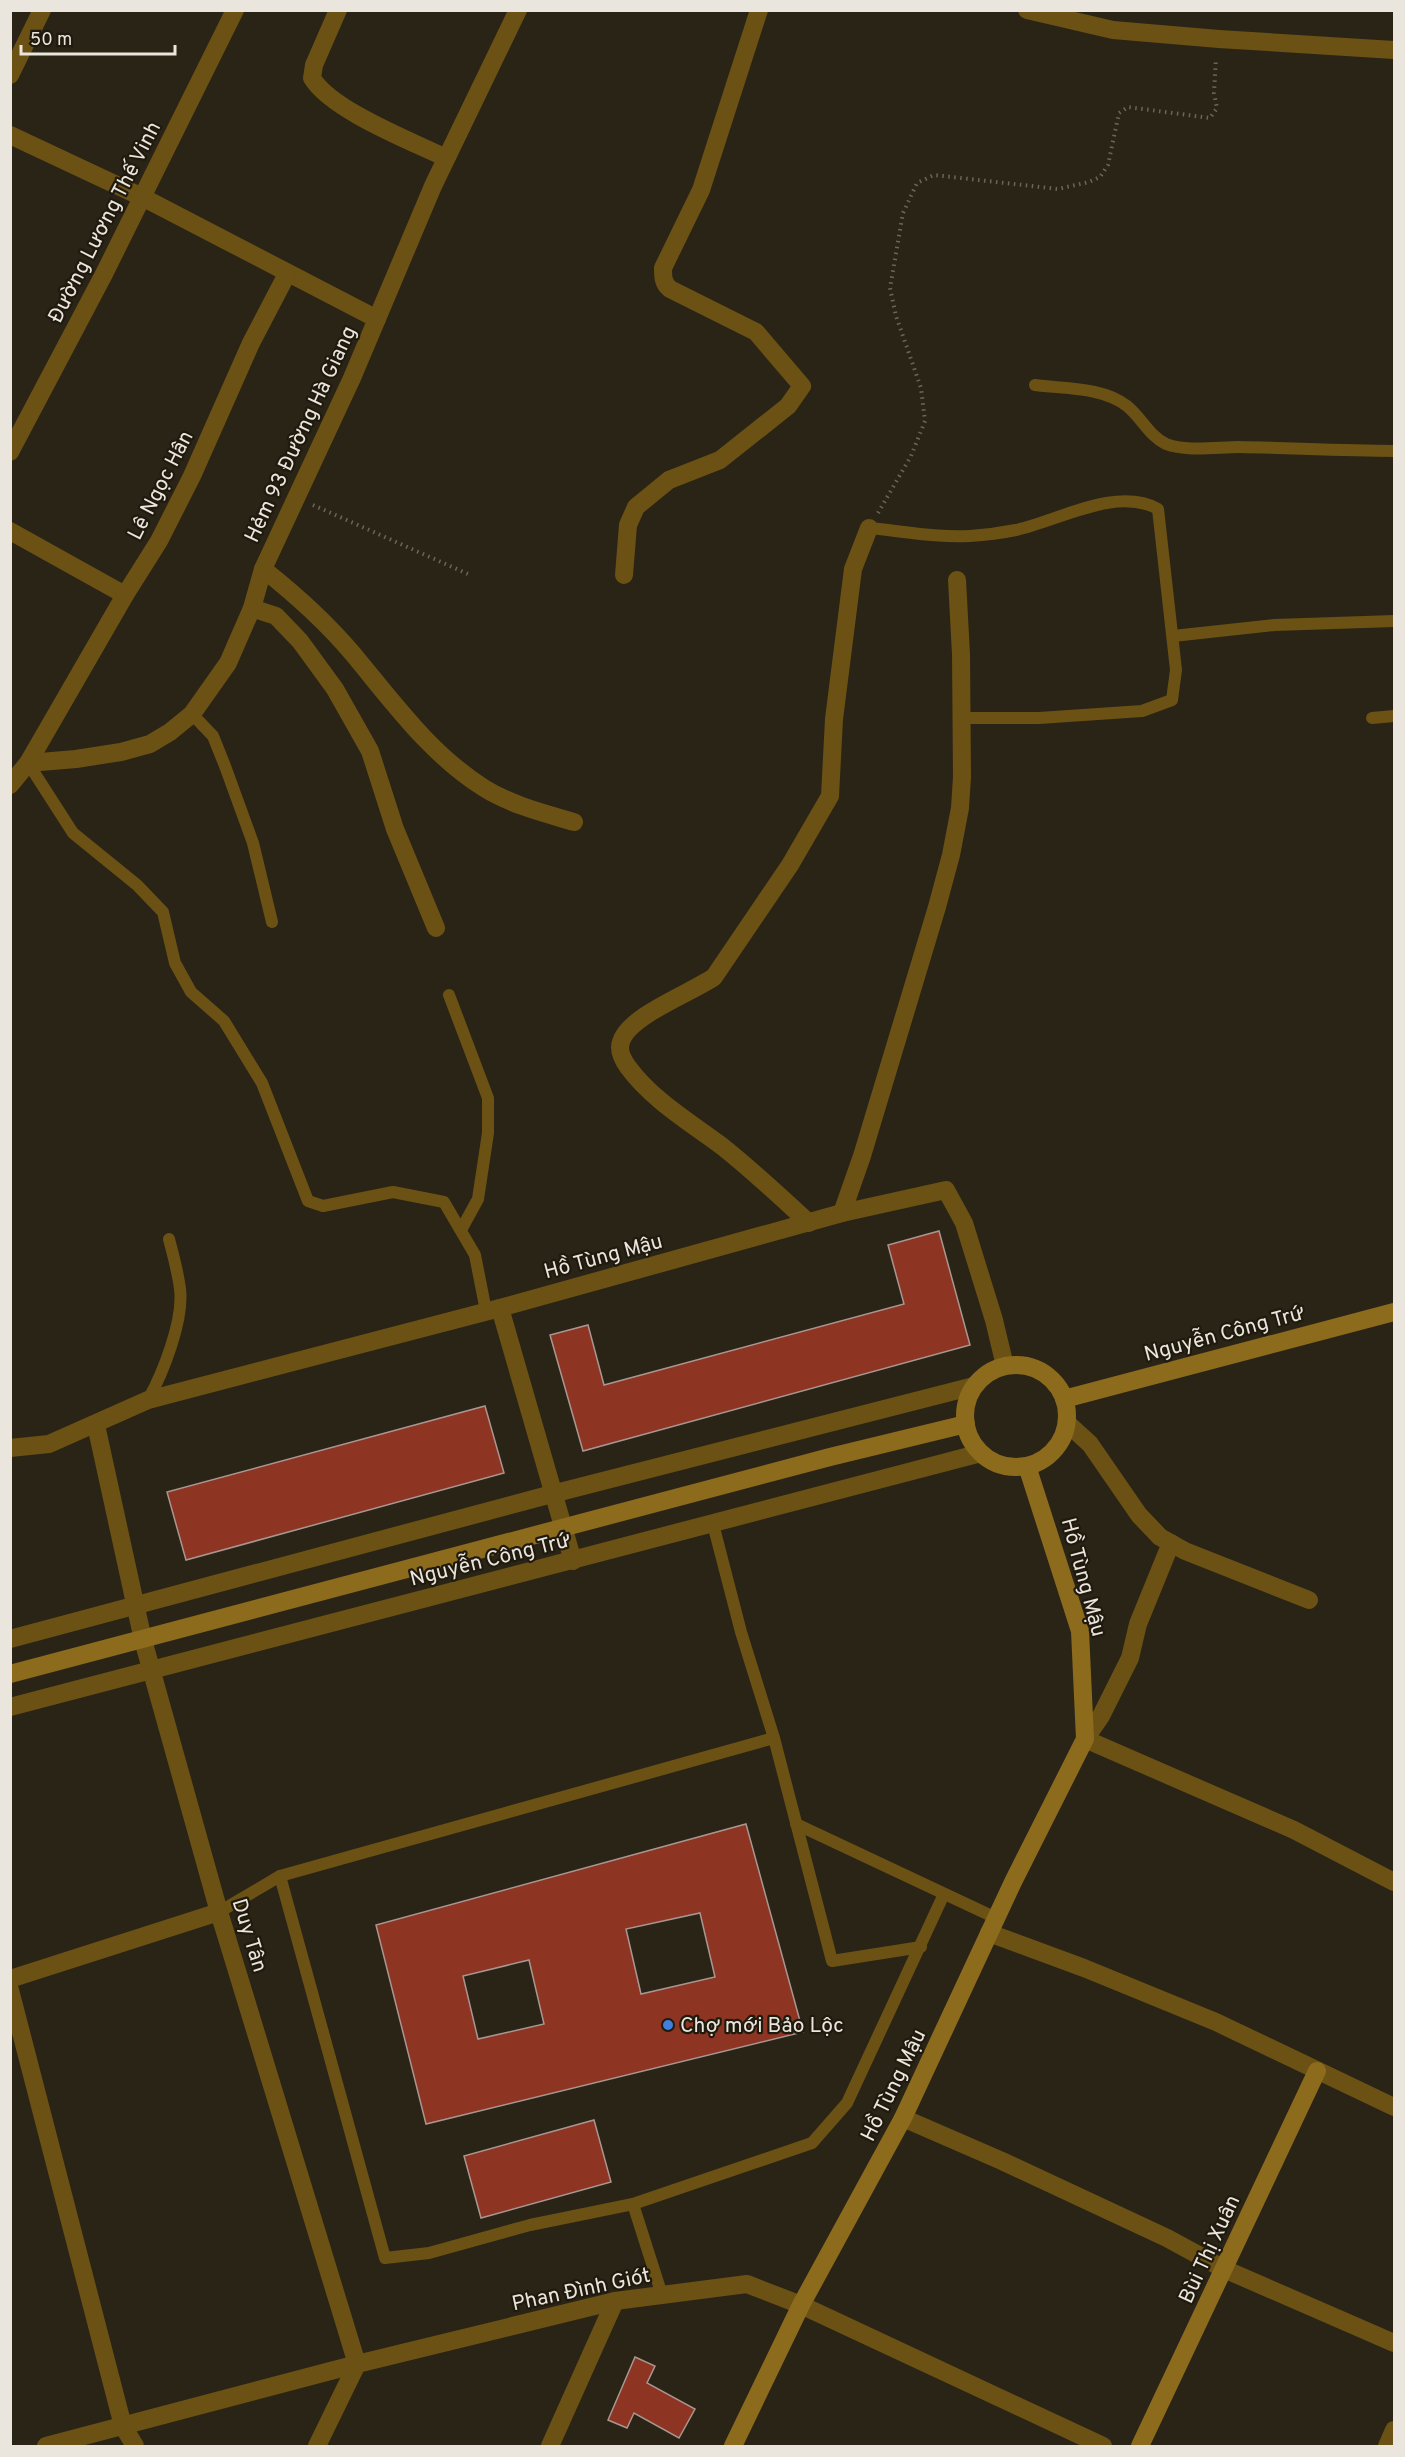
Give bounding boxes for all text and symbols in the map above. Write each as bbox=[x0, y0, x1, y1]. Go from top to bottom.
scale bar bbox=[21, 18, 176, 56]
text: 50 m bbox=[30, 29, 72, 52]
street label: Đường Lương Thế Vinh bbox=[43, 117, 168, 328]
street label: Hẻm 93 Đường Hà Giang bbox=[239, 322, 363, 547]
street label: Lê Ngọc Hân bbox=[122, 427, 200, 545]
street label: Hồ Tùng Mậu bbox=[541, 1229, 666, 1286]
street label: Nguyễn Công Trứ bbox=[1141, 1299, 1308, 1369]
street label: Hồ Tùng Mậu bbox=[1054, 1515, 1111, 1640]
street label: Nguyễn Công Trứ bbox=[407, 1526, 574, 1593]
street label: Duy Tân bbox=[225, 1895, 273, 1976]
place label: Chợ mới Bảo Lộc bbox=[680, 2013, 844, 2040]
marker: Chợ mới Bảo Lộc bbox=[661, 2018, 675, 2032]
street label: Hồ Tùng Mậu bbox=[855, 2025, 933, 2146]
street label: Bùi Thị Xuân bbox=[1173, 2191, 1247, 2308]
street label: Phan Đình Giót bbox=[510, 2263, 653, 2318]

